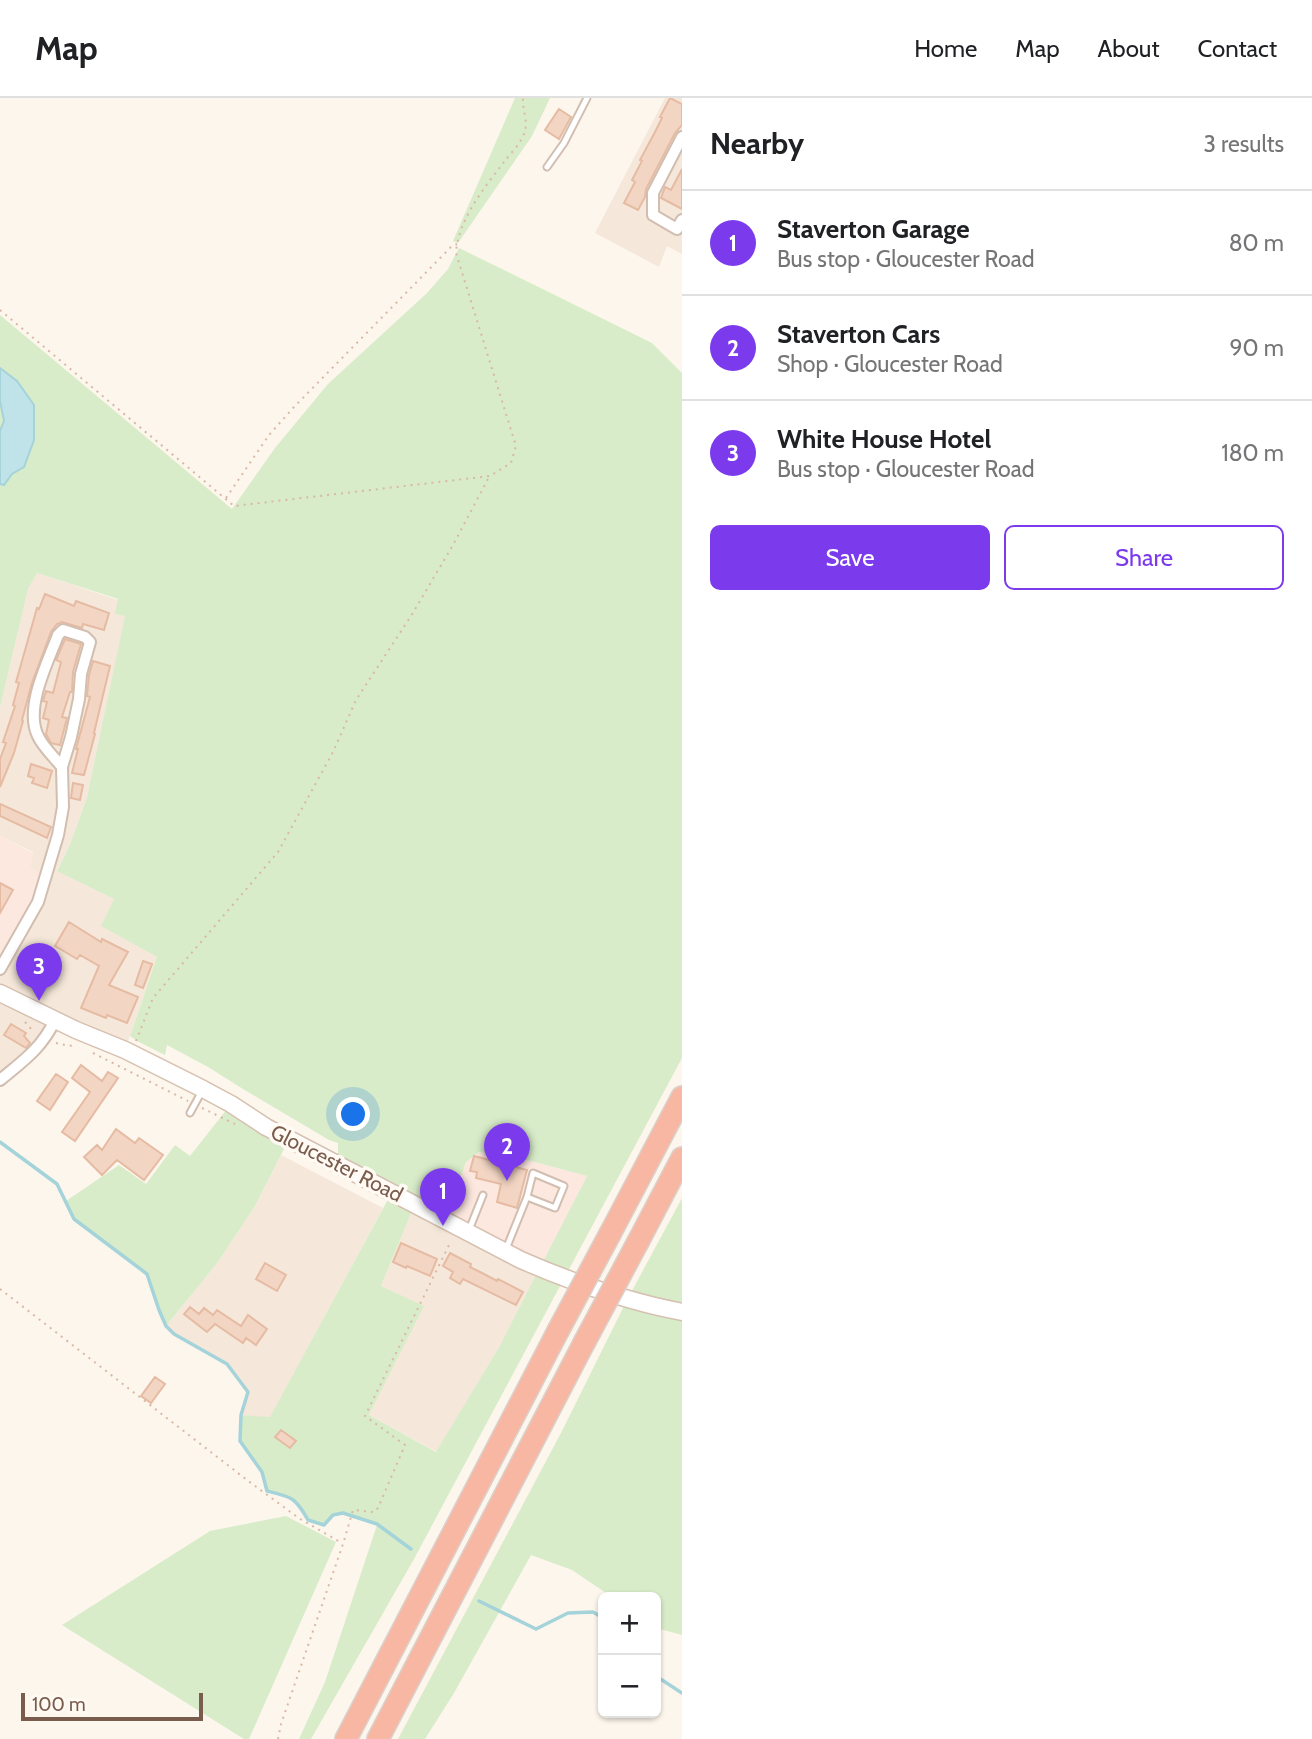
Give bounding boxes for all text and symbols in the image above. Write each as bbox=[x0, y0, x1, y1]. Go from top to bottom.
text: Map bbox=[35, 28, 98, 68]
text: Home bbox=[914, 34, 977, 63]
text: Map bbox=[1015, 34, 1060, 63]
text: About bbox=[1098, 34, 1160, 63]
text: Contact bbox=[1198, 34, 1277, 63]
text: Nearby bbox=[710, 125, 804, 162]
text: 3 results bbox=[1203, 130, 1284, 158]
text: Staverton Garage bbox=[777, 213, 970, 245]
text: 1 bbox=[729, 229, 737, 257]
text: 80 m bbox=[1229, 229, 1284, 257]
text: Bus stop · Gloucester Road bbox=[777, 245, 1035, 273]
text: Staverton Cars bbox=[777, 318, 940, 350]
text: 2 bbox=[727, 334, 739, 362]
text: 90 m bbox=[1230, 334, 1284, 362]
text: Shop · Gloucester Road bbox=[777, 350, 1003, 378]
text: White House Hotel bbox=[777, 423, 991, 455]
text: 3 bbox=[727, 439, 739, 467]
text: 180 m bbox=[1221, 439, 1284, 467]
text: Bus stop · Gloucester Road bbox=[777, 455, 1035, 483]
button: Save bbox=[710, 525, 990, 590]
button: Share bbox=[1004, 525, 1284, 590]
pin: 3 bbox=[16, 943, 62, 1001]
your location bbox=[336, 1097, 370, 1131]
street label: Gloucester Road bbox=[267, 1119, 407, 1207]
pin: 2 bbox=[484, 1123, 530, 1181]
pin: 1 bbox=[420, 1168, 466, 1226]
map controls bbox=[598, 1592, 661, 1718]
button: + bbox=[598, 1592, 661, 1655]
button: − bbox=[598, 1655, 661, 1718]
scale bar bbox=[21, 1690, 203, 1722]
text: 100 m bbox=[32, 1693, 86, 1716]

